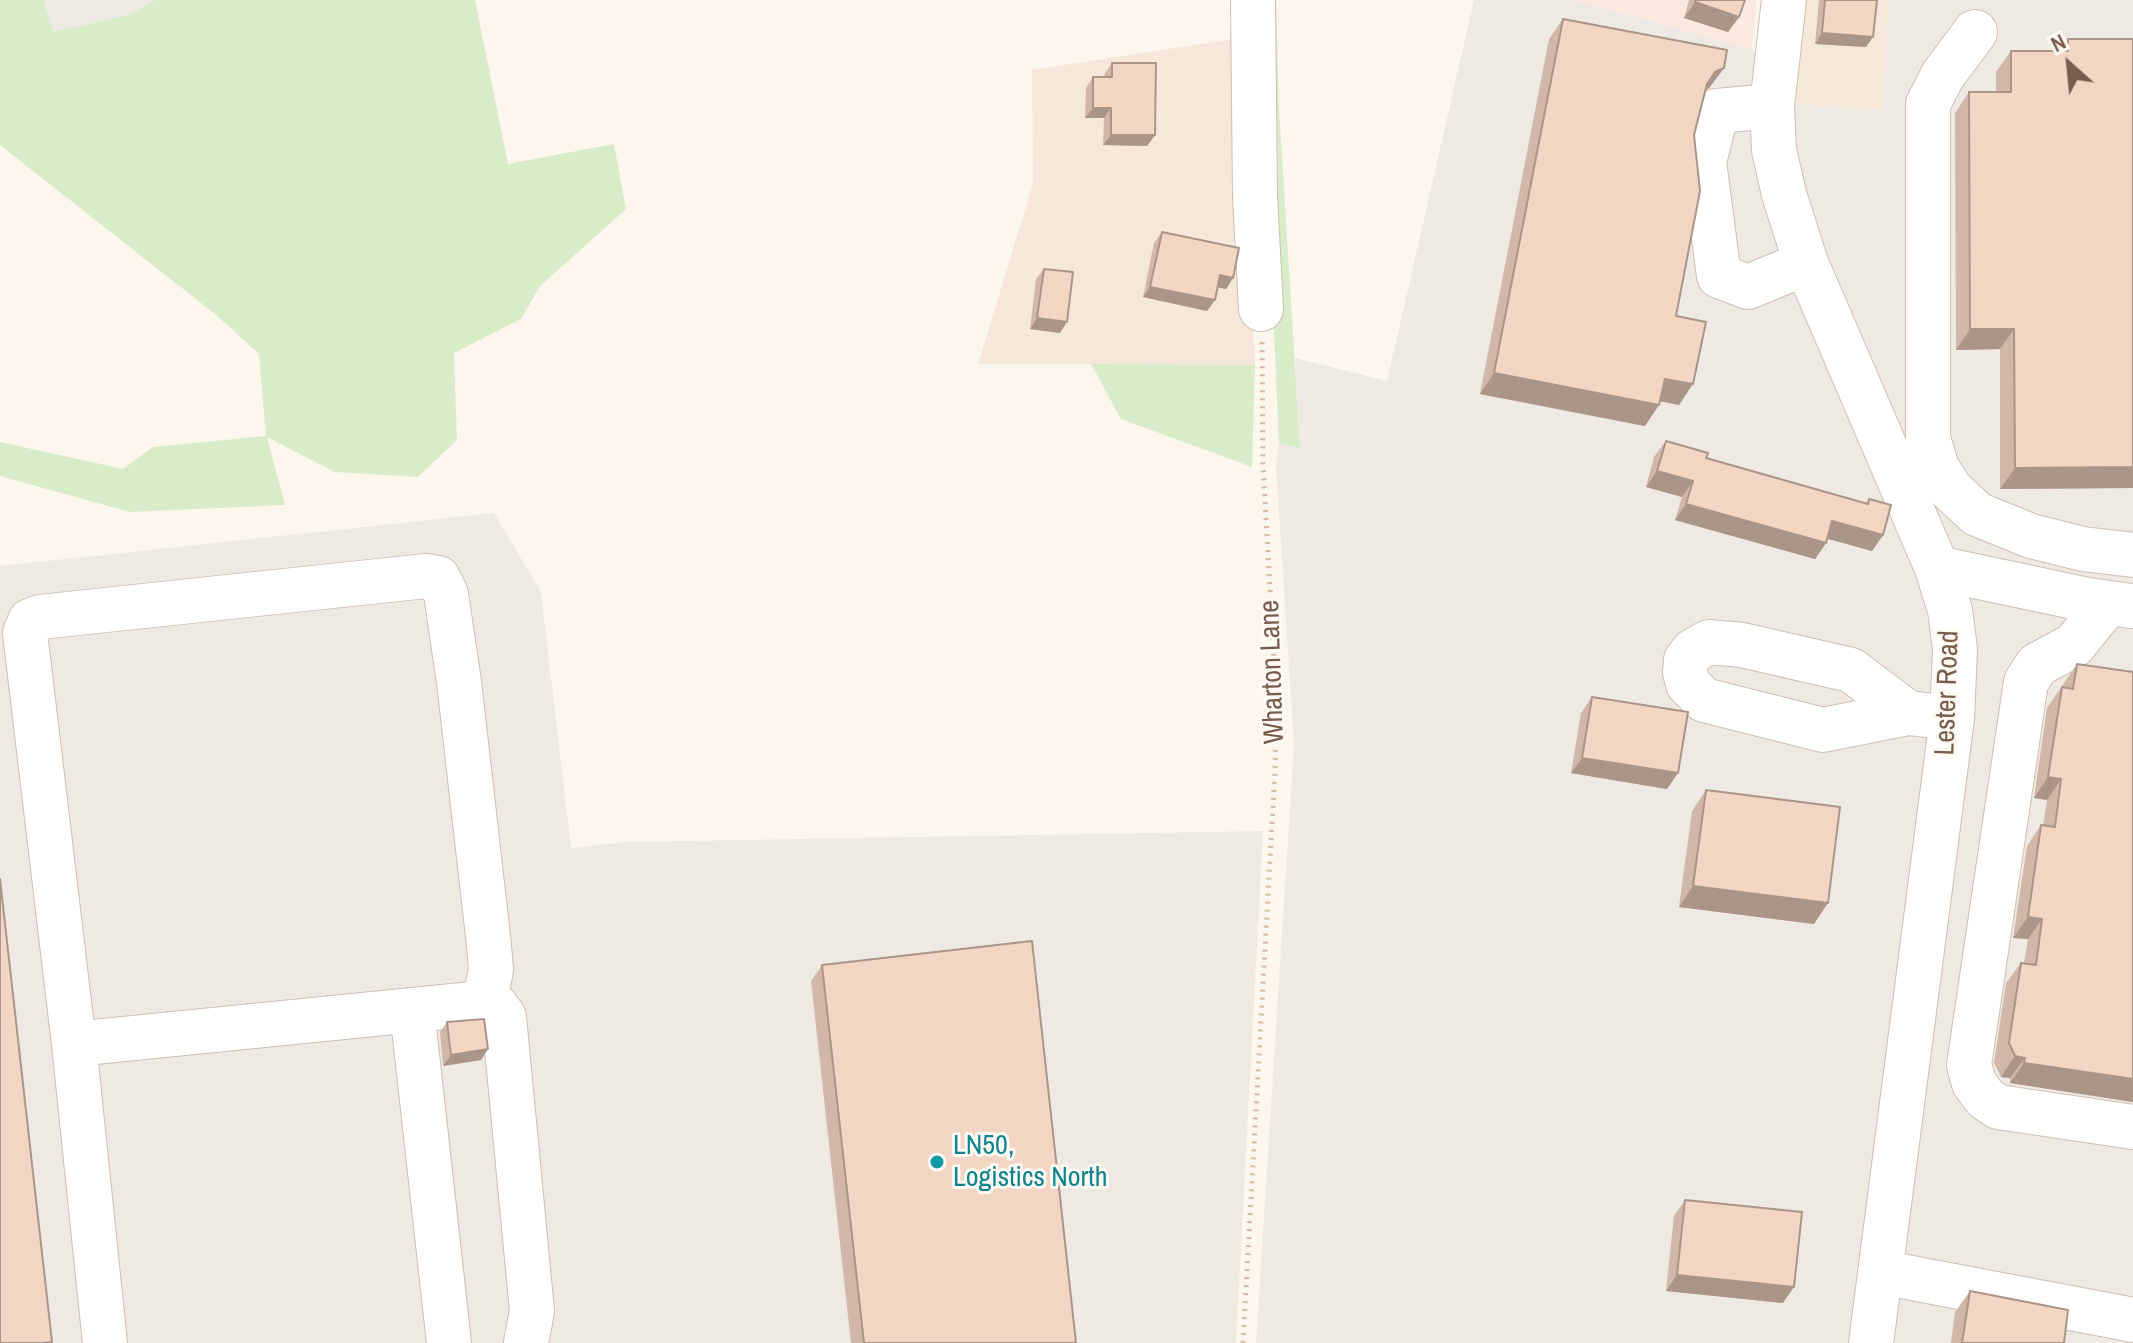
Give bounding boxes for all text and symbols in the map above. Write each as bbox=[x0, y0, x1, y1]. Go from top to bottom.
north arrow bbox=[2029, 24, 2109, 104]
text: N bbox=[2045, 26, 2071, 59]
street label: Wharton Lane bbox=[1254, 599, 1292, 745]
street label: Lester Road bbox=[1929, 630, 1967, 756]
place label: LN50, Logistics North bbox=[953, 1129, 1107, 1195]
marker: LN50, Logistics North bbox=[928, 1153, 946, 1171]

